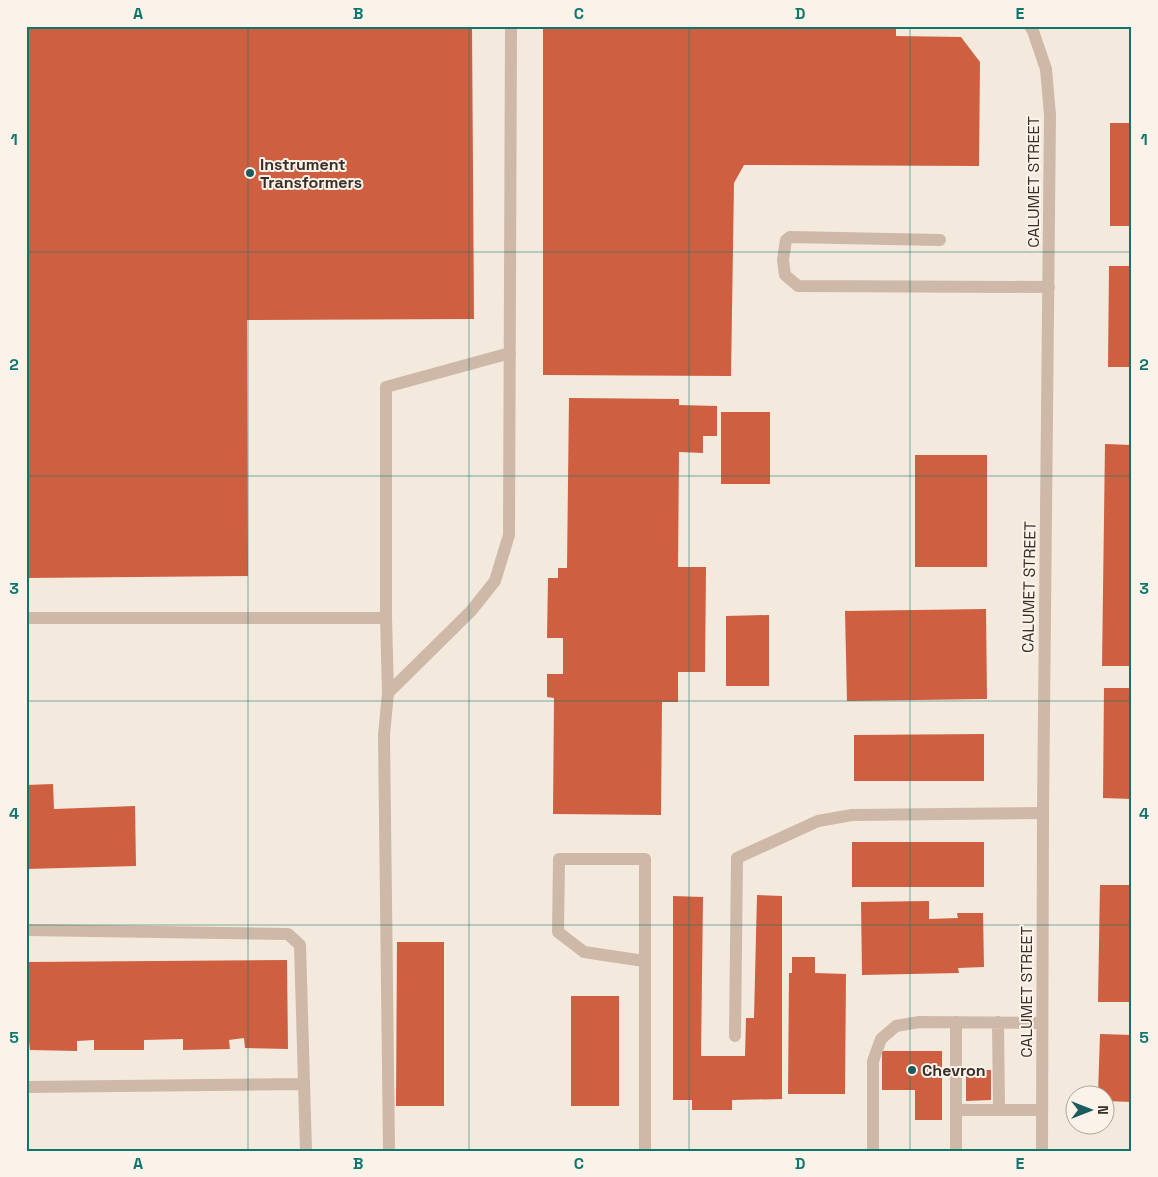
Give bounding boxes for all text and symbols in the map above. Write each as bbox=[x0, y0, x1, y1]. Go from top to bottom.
text: A bbox=[133, 3, 143, 24]
text: B bbox=[353, 3, 363, 24]
text: C bbox=[574, 3, 584, 24]
text: D bbox=[795, 3, 805, 24]
text: E bbox=[1016, 3, 1025, 24]
street label: CALUMET STREET bbox=[1023, 116, 1044, 248]
text: 1 bbox=[10, 129, 18, 150]
text: 1 bbox=[1140, 129, 1148, 150]
place label: Instrument Transformers bbox=[260, 154, 362, 193]
marker: Instrument Transformers bbox=[244, 167, 256, 179]
text: 2 bbox=[9, 354, 19, 375]
text: 2 bbox=[1139, 354, 1149, 375]
street label: CALUMET STREET bbox=[1017, 521, 1041, 653]
text: 3 bbox=[9, 578, 19, 599]
text: 3 bbox=[1139, 578, 1149, 599]
text: 4 bbox=[9, 803, 19, 824]
text: 4 bbox=[1139, 803, 1149, 824]
street label: CALUMET STREET bbox=[1016, 926, 1037, 1058]
text: 5 bbox=[9, 1027, 19, 1048]
text: 5 bbox=[1139, 1027, 1149, 1048]
place label: Chevron bbox=[922, 1060, 986, 1081]
marker: Chevron bbox=[906, 1064, 918, 1076]
north arrow bbox=[1066, 1084, 1116, 1134]
text: N bbox=[1094, 1105, 1112, 1115]
text: A bbox=[133, 1153, 143, 1174]
text: B bbox=[353, 1153, 363, 1174]
text: C bbox=[574, 1153, 584, 1174]
text: D bbox=[795, 1153, 805, 1174]
text: E bbox=[1016, 1153, 1025, 1174]

